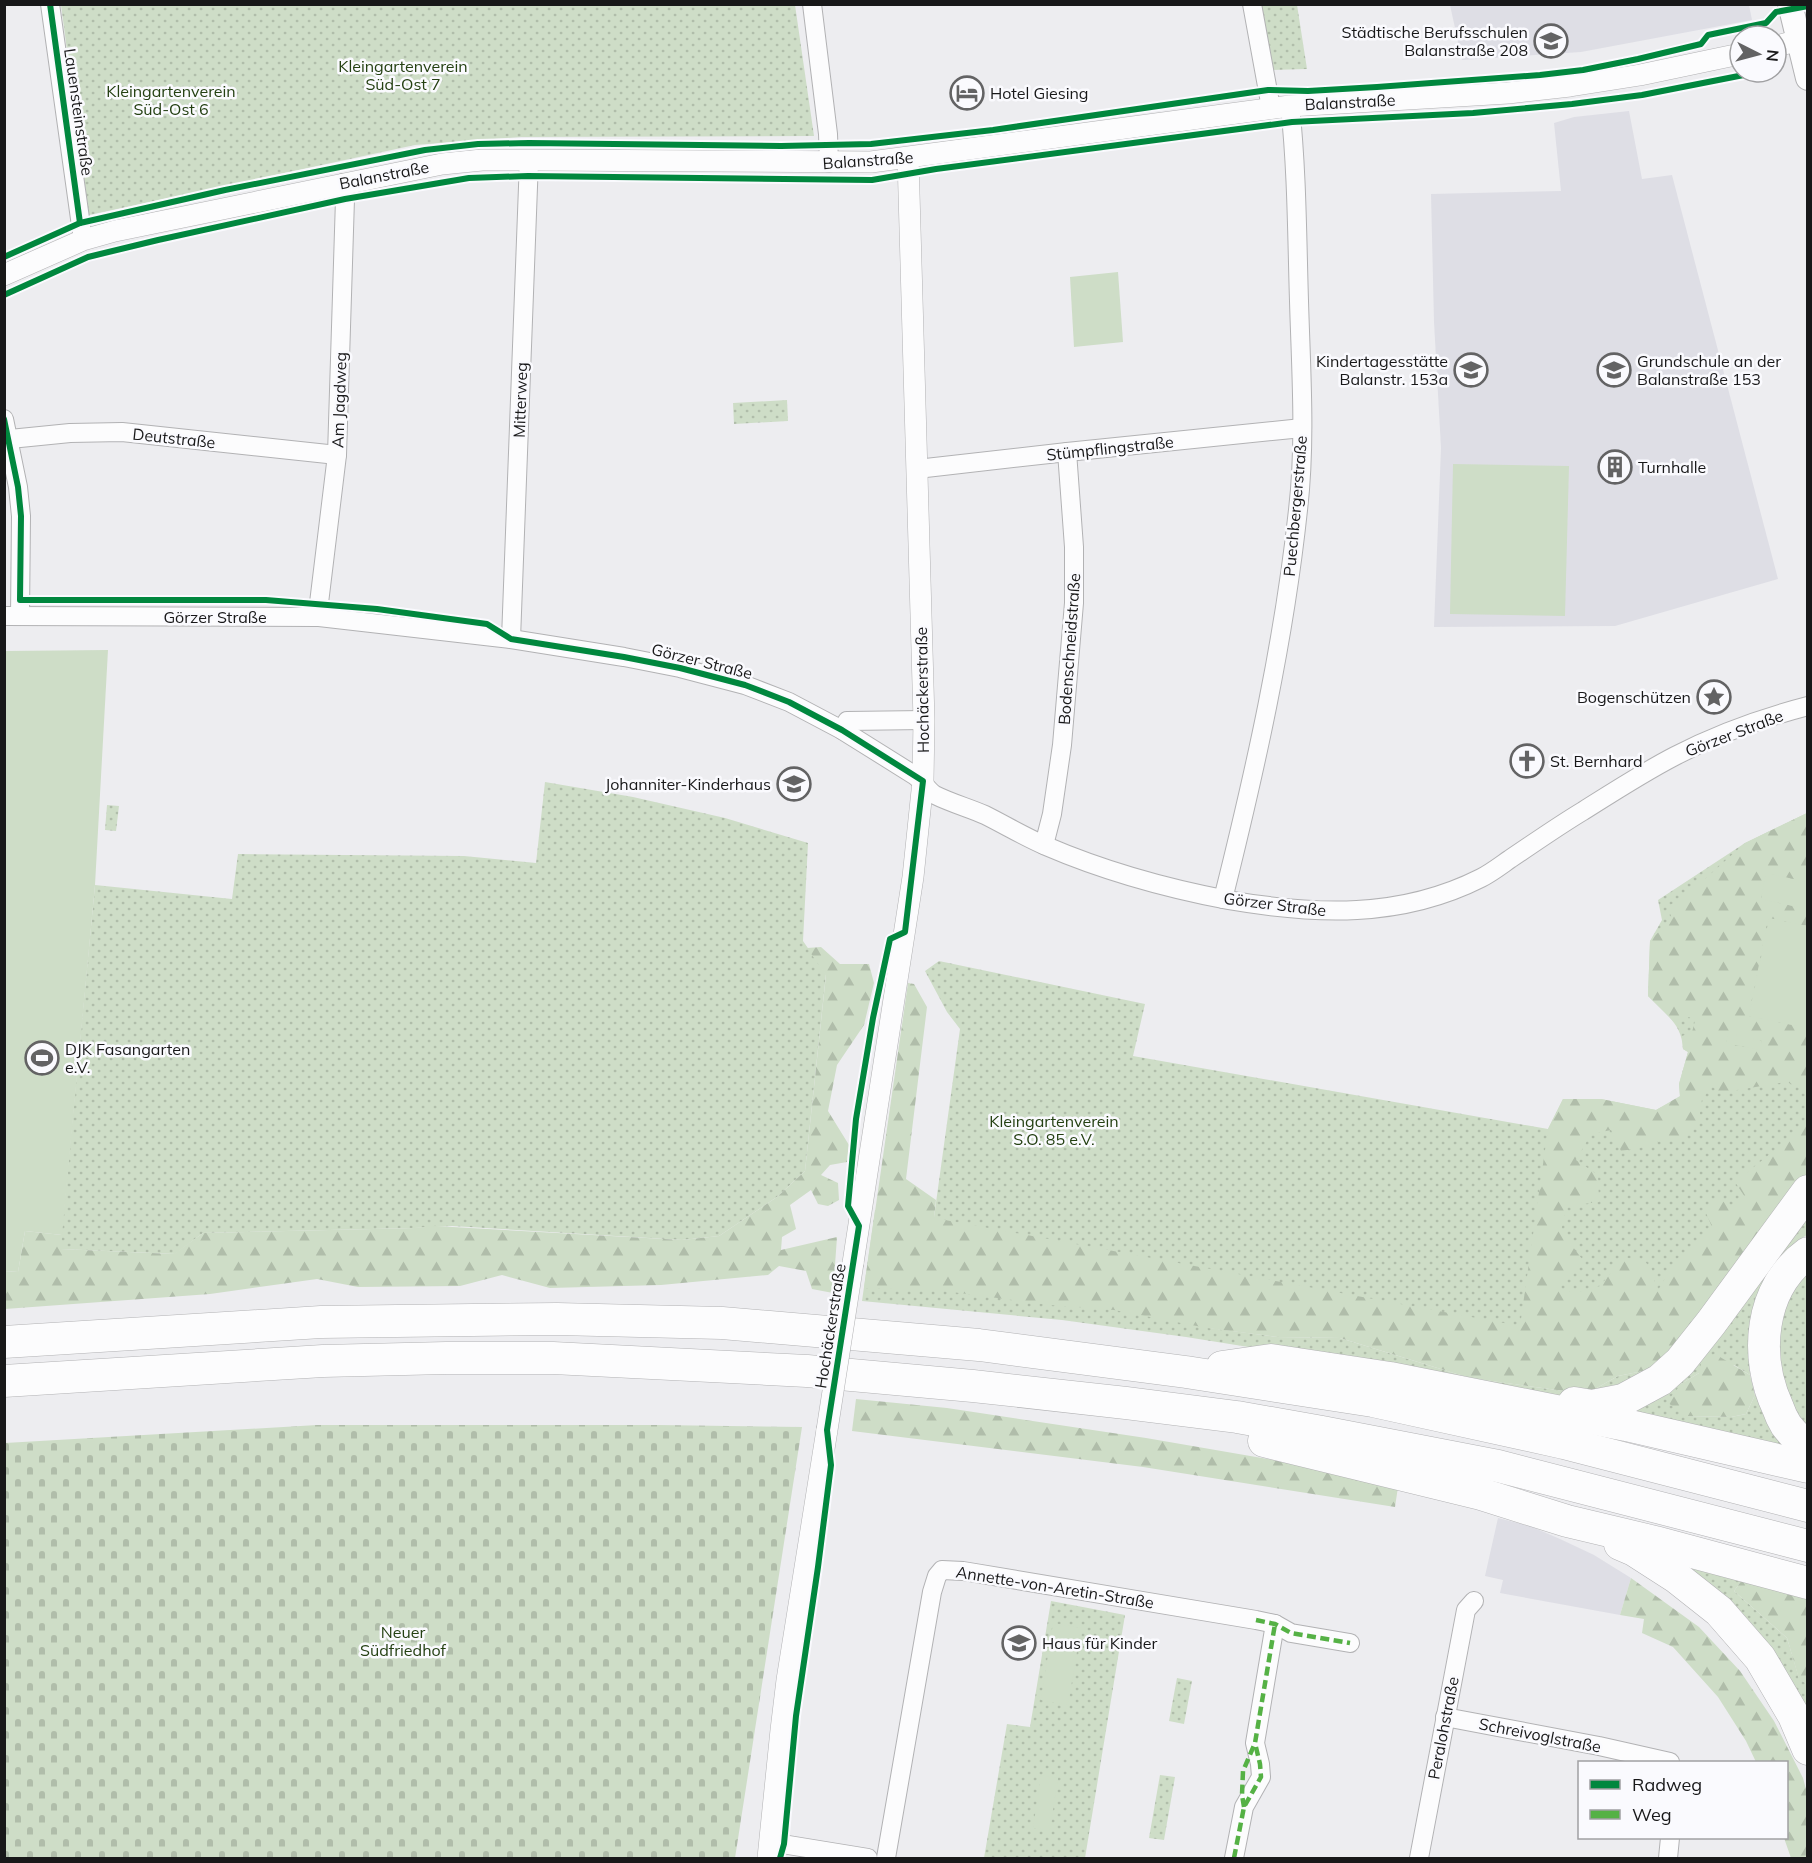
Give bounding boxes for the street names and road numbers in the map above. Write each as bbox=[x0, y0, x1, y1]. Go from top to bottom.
street label: Lauensteinstraße bbox=[60, 47, 98, 177]
street label: Balanstraße bbox=[1304, 90, 1396, 114]
street label: Balanstraße bbox=[822, 147, 914, 173]
street label: Balanstraße bbox=[337, 157, 431, 193]
street label: Am Jagdweg bbox=[327, 352, 351, 448]
street label: Mitterweg bbox=[509, 362, 531, 438]
street label: Deutstraße bbox=[132, 424, 216, 452]
street label: Stümpflingstraße bbox=[1045, 431, 1175, 465]
street label: Puechbergerstraße bbox=[1279, 435, 1311, 577]
street label: Bodenschneidstraße bbox=[1054, 572, 1084, 726]
street label: Görzer Straße bbox=[163, 607, 267, 627]
street label: Hochäckerstraße bbox=[911, 627, 933, 753]
street label: Görzer Straße bbox=[650, 639, 754, 683]
street label: Görzer Straße bbox=[1682, 705, 1786, 761]
street label: Görzer Straße bbox=[1223, 888, 1327, 920]
street label: Hochäckerstraße bbox=[810, 1262, 850, 1390]
street label: Annette-von-Aretin-Straße bbox=[955, 1561, 1155, 1613]
street label: Peralohstraße bbox=[1423, 1675, 1463, 1781]
street label: Schreivoglstraße bbox=[1477, 1713, 1603, 1757]

